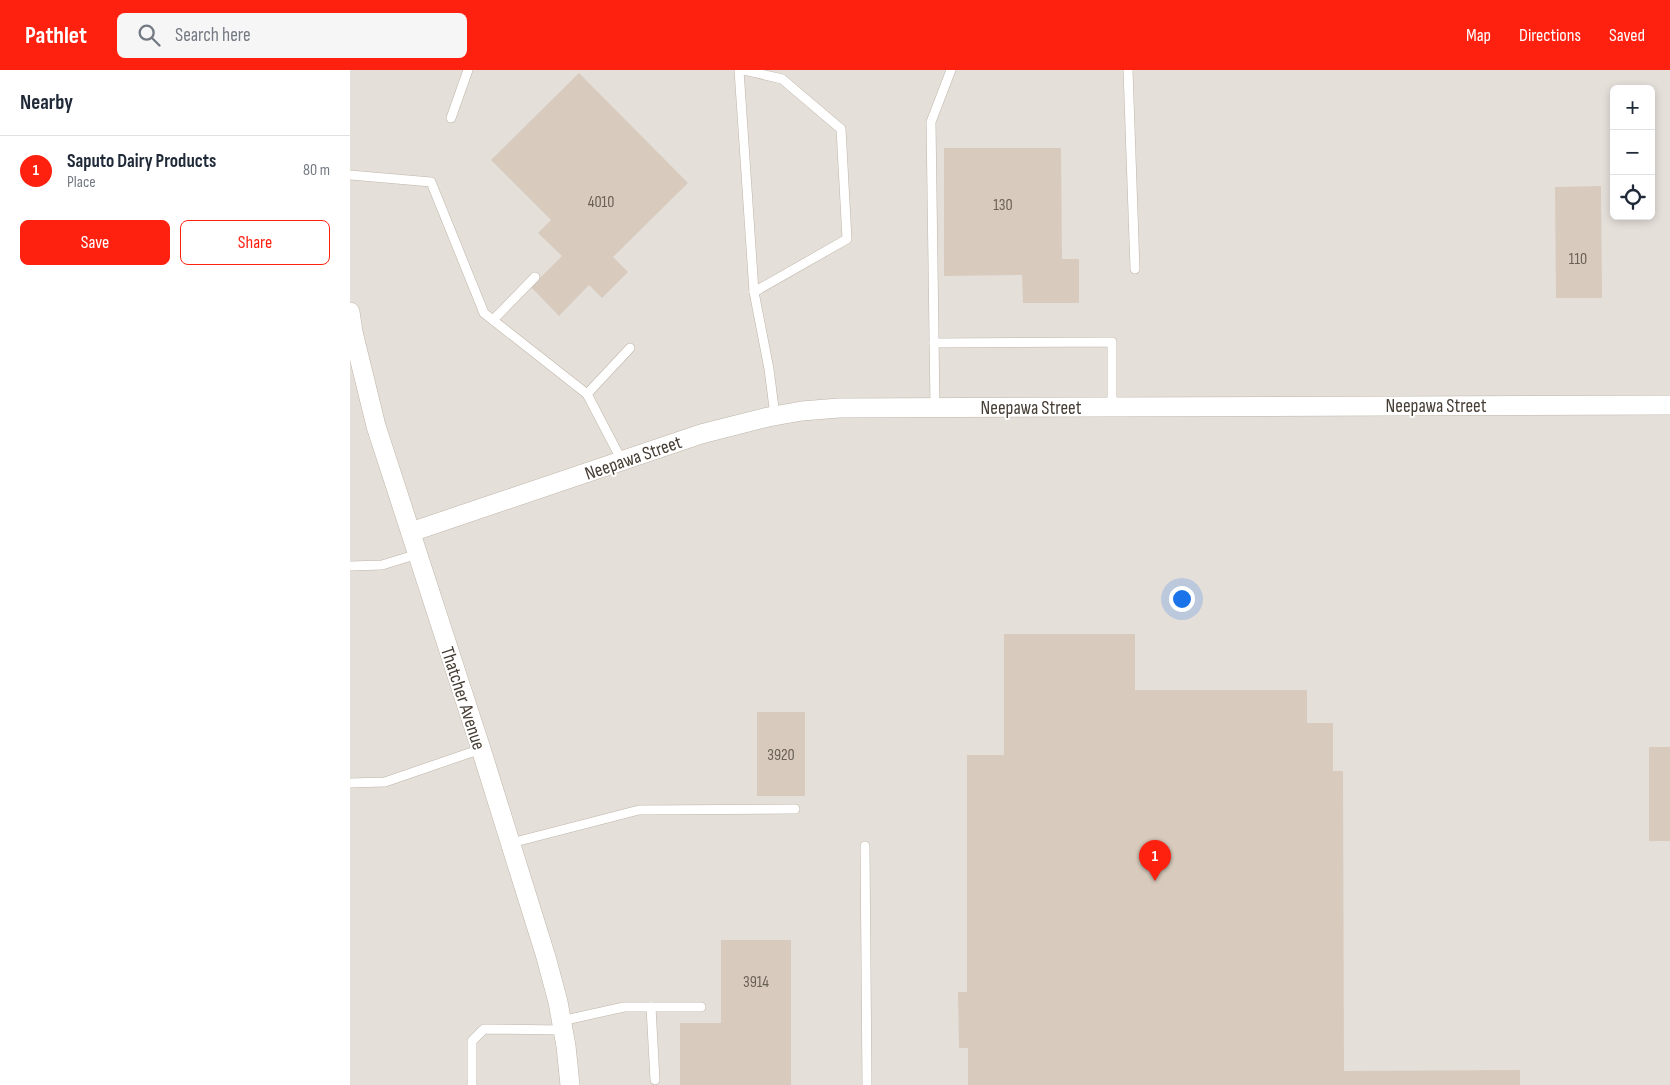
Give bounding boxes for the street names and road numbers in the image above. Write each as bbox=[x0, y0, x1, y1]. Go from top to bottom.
street label: Neepawa Street bbox=[1386, 395, 1487, 418]
street label: Neepawa Street bbox=[981, 397, 1082, 420]
street label: Neepawa Street bbox=[582, 431, 685, 486]
street label: Thatcher Avenue bbox=[435, 644, 490, 753]

